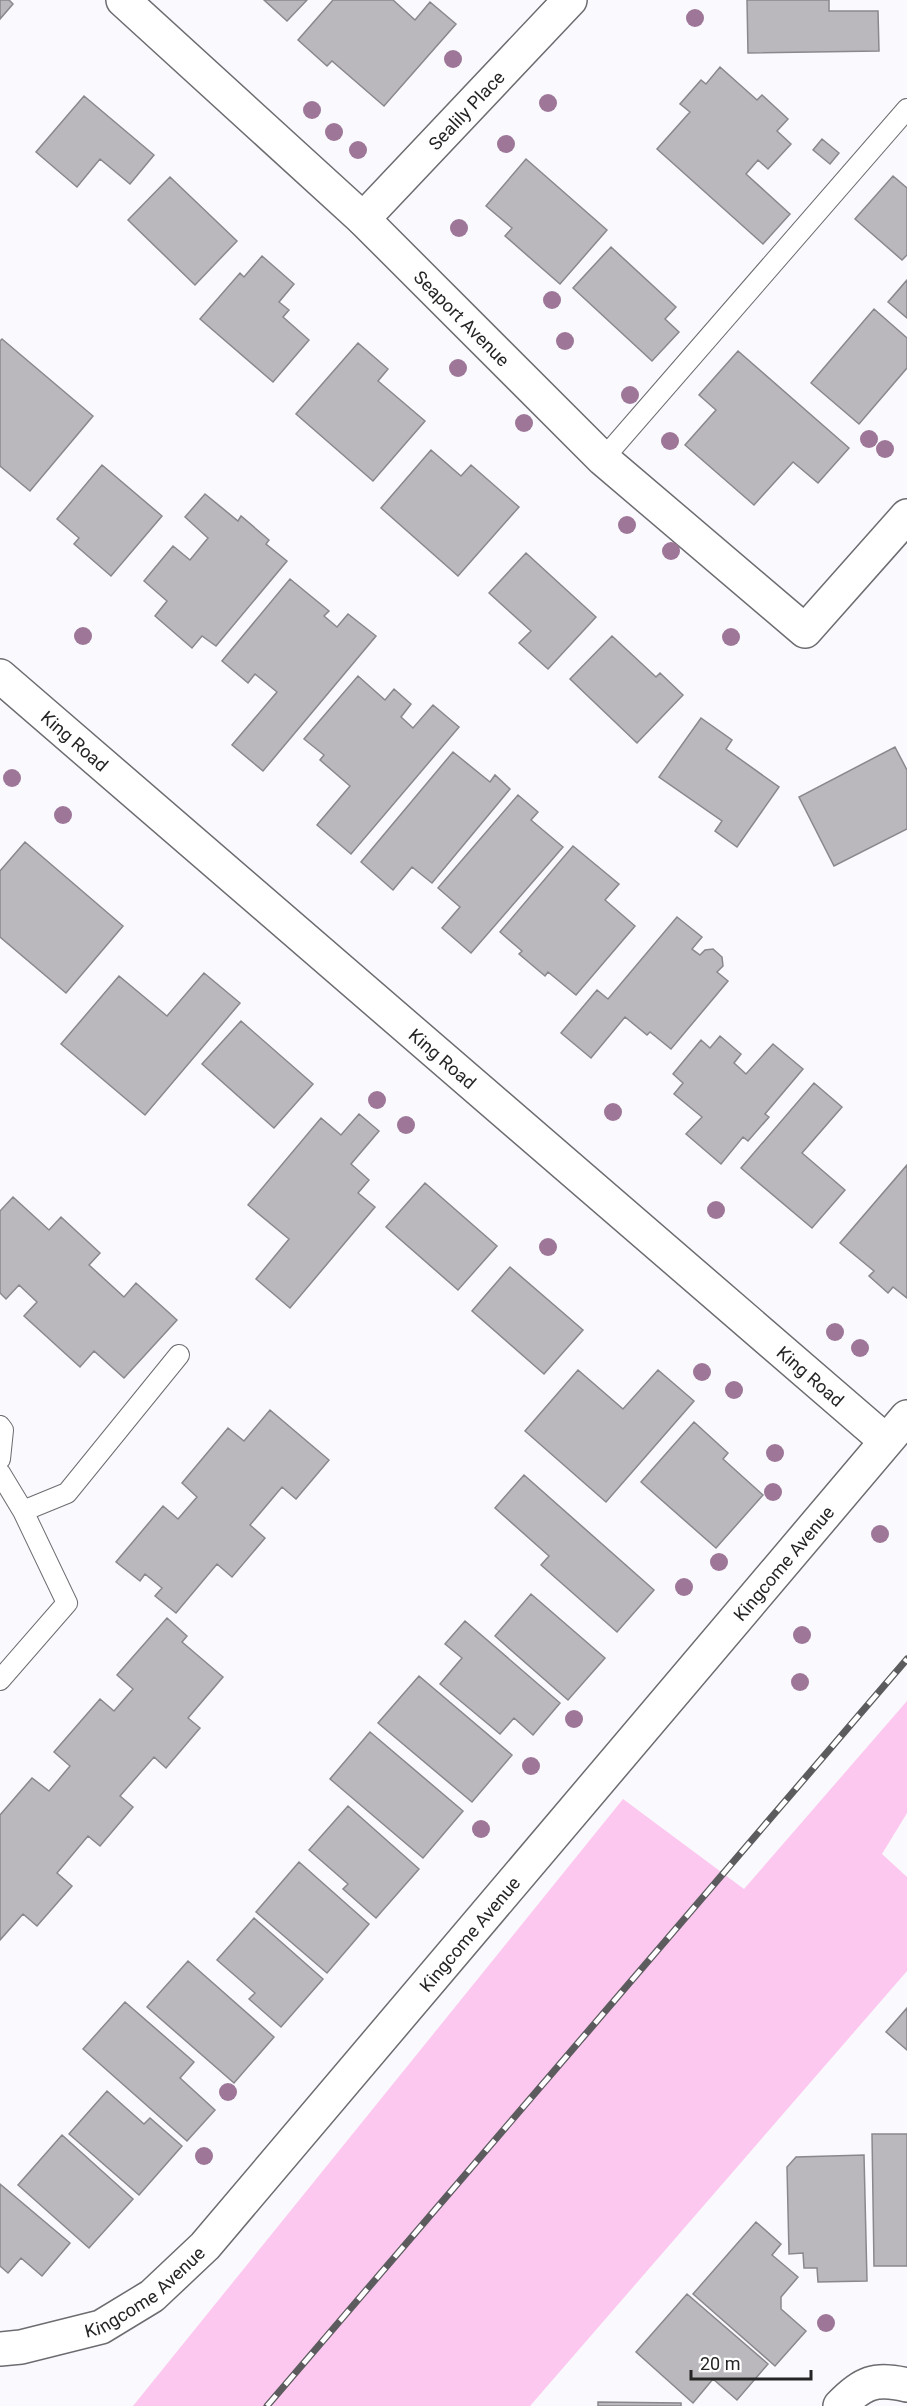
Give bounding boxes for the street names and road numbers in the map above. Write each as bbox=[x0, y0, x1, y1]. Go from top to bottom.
street label: Sealily Place bbox=[424, 66, 508, 154]
street label: Seaport Avenue bbox=[410, 266, 514, 370]
street label: King Road bbox=[37, 706, 113, 775]
street label: King Road bbox=[405, 1024, 481, 1093]
street label: King Road bbox=[773, 1341, 848, 1411]
street label: Kingcome Avenue bbox=[729, 1501, 838, 1625]
street label: Kingcome Avenue bbox=[415, 1872, 524, 1996]
street label: Kingcome Avenue bbox=[82, 2242, 209, 2341]

